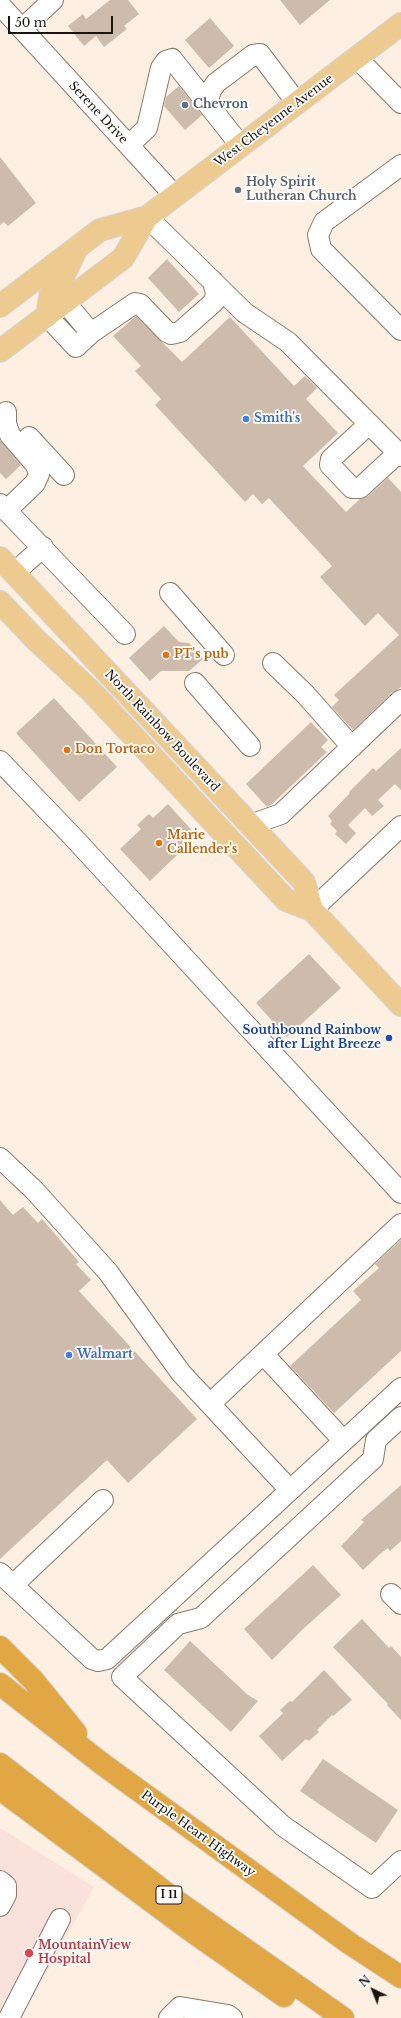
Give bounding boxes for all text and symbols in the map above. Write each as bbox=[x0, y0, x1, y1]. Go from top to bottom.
scale bar bbox=[10, 8, 115, 34]
text: 50 m bbox=[15, 15, 47, 30]
street label: West Cheyenne Avenue bbox=[212, 72, 336, 170]
street label: Serene Drive bbox=[65, 79, 131, 147]
place label: Chevron bbox=[193, 98, 248, 112]
marker: Chevron bbox=[180, 100, 190, 110]
place label: Holy Spirit Lutheran Church bbox=[246, 176, 357, 204]
marker: Holy Spirit Lutheran Church bbox=[233, 185, 243, 195]
place label: Smith's bbox=[254, 412, 300, 426]
marker: Smith's bbox=[241, 414, 251, 424]
place label: PT's pub bbox=[174, 648, 229, 662]
marker: PT's pub bbox=[161, 650, 171, 660]
street label: North Rainbow Boulevard bbox=[102, 667, 222, 795]
place label: Don Tortaco bbox=[75, 743, 155, 757]
marker: Don Tortaco bbox=[62, 745, 72, 755]
place label: Marie Callender's bbox=[167, 829, 237, 857]
marker: Marie Callender's bbox=[154, 838, 164, 848]
place label: Southbound Rainbow after Light Breeze bbox=[243, 1024, 381, 1052]
marker: Southbound Rainbow after Light Breeze bbox=[384, 1033, 394, 1043]
place label: Walmart bbox=[77, 1348, 133, 1362]
marker: Walmart bbox=[64, 1350, 74, 1360]
street label: Purple Heart Highway bbox=[138, 1788, 258, 1880]
road number: I 11 bbox=[156, 1886, 182, 1904]
place label: MountainView Hospital bbox=[38, 1939, 131, 1967]
marker: MountainView Hospital bbox=[23, 1947, 35, 1959]
north arrow bbox=[353, 1970, 393, 2010]
text: N bbox=[356, 1973, 373, 1990]

